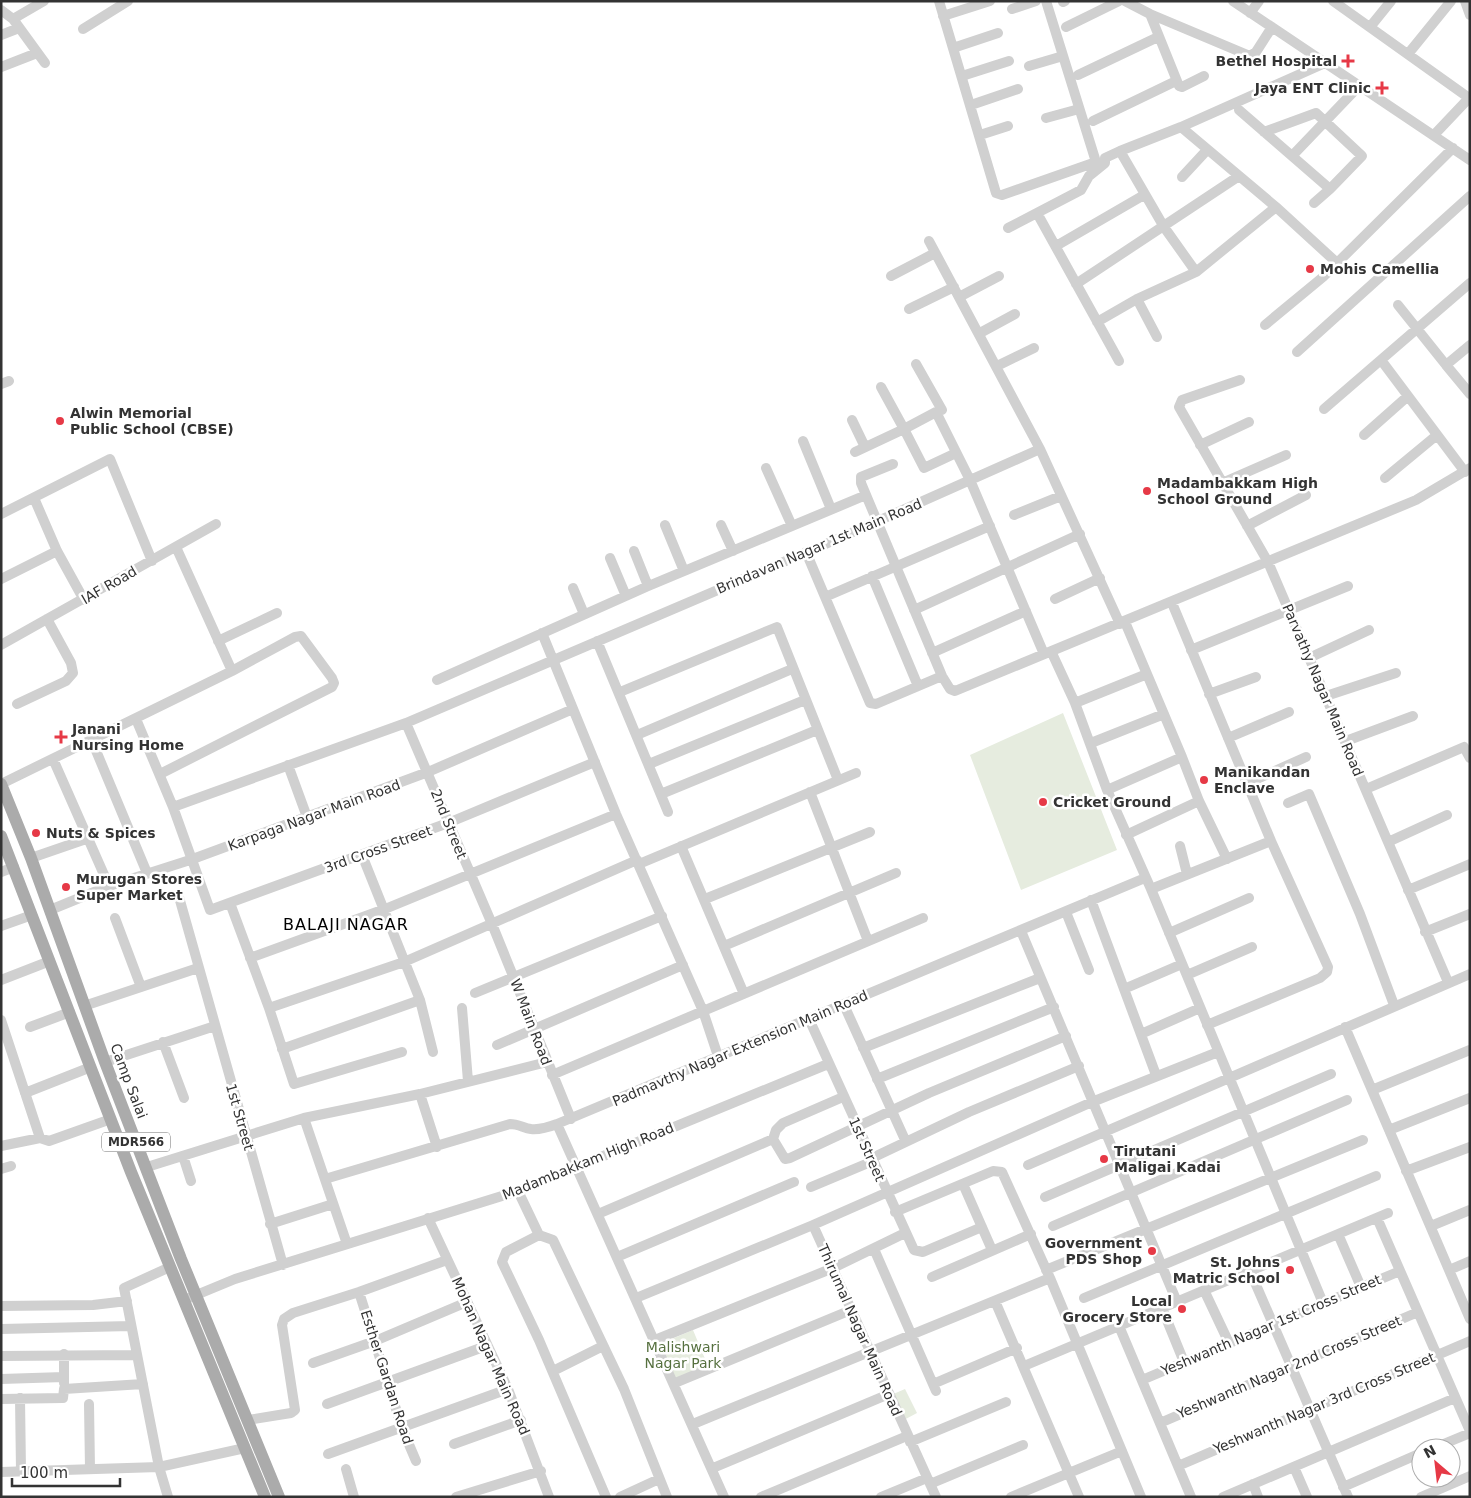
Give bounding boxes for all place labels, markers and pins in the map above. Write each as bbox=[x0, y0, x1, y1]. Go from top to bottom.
place label: Bethel Hospital bbox=[1216, 53, 1337, 69]
marker: Bethel Hospital bbox=[1341, 54, 1355, 68]
place label: Jaya ENT Clinic bbox=[1254, 80, 1371, 96]
marker: Jaya ENT Clinic bbox=[1375, 81, 1389, 95]
place label: Mohis Camellia bbox=[1320, 261, 1439, 277]
marker: Mohis Camellia bbox=[1304, 263, 1316, 275]
place label: Alwin Memorial Public School (CBSE) bbox=[70, 405, 234, 437]
marker: Alwin Memorial Public School (CBSE) bbox=[54, 415, 66, 427]
place label: Madambakkam High School Ground bbox=[1157, 475, 1318, 507]
marker: Madambakkam High School Ground bbox=[1141, 485, 1153, 497]
place label: Janani Nursing Home bbox=[71, 721, 184, 753]
marker: Janani Nursing Home bbox=[54, 730, 68, 744]
place label: Manikandan Enclave bbox=[1214, 764, 1310, 796]
marker: Manikandan Enclave bbox=[1198, 774, 1210, 786]
place label: Cricket Ground bbox=[1053, 794, 1171, 810]
marker: Cricket Ground bbox=[1037, 796, 1049, 808]
place label: Nuts & Spices bbox=[46, 825, 156, 841]
marker: Nuts & Spices bbox=[30, 827, 42, 839]
place label: Murugan Stores Super Market bbox=[76, 871, 202, 903]
marker: Murugan Stores Super Market bbox=[60, 881, 72, 893]
place label: Tirutani Maligai Kadai bbox=[1114, 1143, 1221, 1175]
marker: Tirutani Maligai Kadai bbox=[1098, 1153, 1110, 1165]
place label: Government PDS Shop bbox=[1045, 1235, 1142, 1267]
marker: Government PDS Shop bbox=[1146, 1245, 1158, 1257]
place label: St. Johns Matric School bbox=[1173, 1254, 1280, 1286]
marker: St. Johns Matric School bbox=[1284, 1264, 1296, 1276]
place label: Local Grocery Store bbox=[1062, 1293, 1172, 1325]
marker: Local Grocery Store bbox=[1176, 1303, 1188, 1315]

